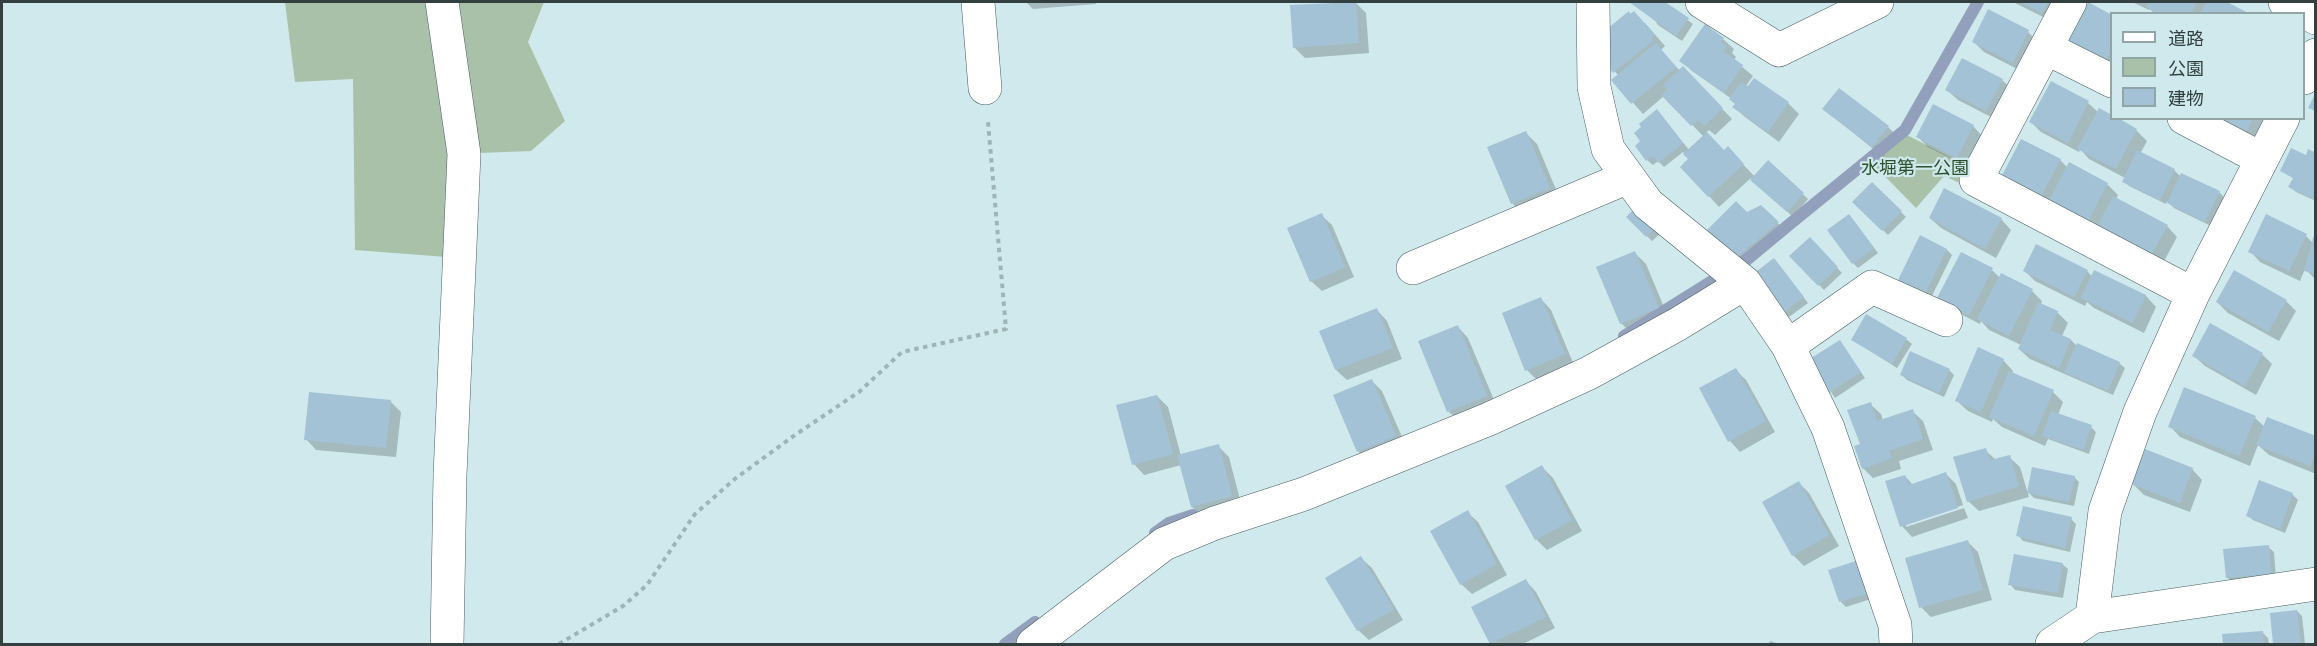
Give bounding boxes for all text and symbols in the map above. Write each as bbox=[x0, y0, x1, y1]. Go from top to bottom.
legend bbox=[2110, 12, 2305, 120]
text: 道路 bbox=[2168, 31, 2204, 49]
text: 公園 bbox=[2168, 61, 2204, 79]
text: 建物 bbox=[2168, 91, 2204, 109]
park label: 水堀第一公園 bbox=[1861, 158, 1969, 180]

